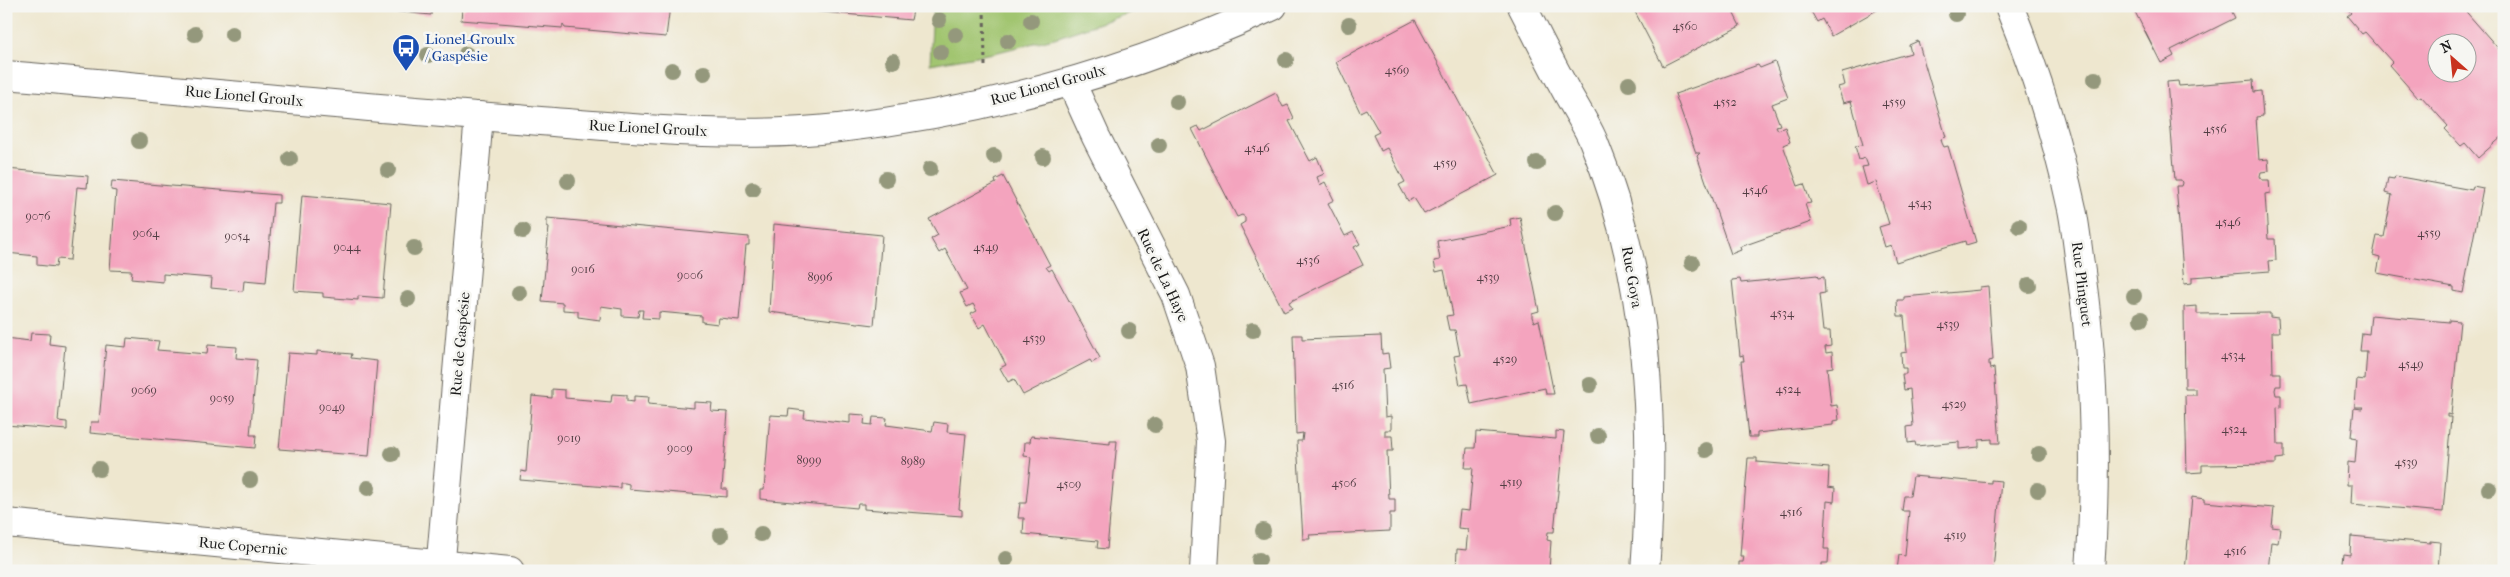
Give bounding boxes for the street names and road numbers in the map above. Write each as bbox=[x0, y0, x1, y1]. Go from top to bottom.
street label: Rue Lionel Groulx bbox=[988, 61, 1108, 109]
street label: Rue Lionel Groulx bbox=[184, 82, 304, 110]
street label: Rue Lionel Groulx bbox=[588, 116, 708, 140]
street label: Rue de La Haye bbox=[1133, 225, 1193, 325]
street label: Rue Plinguet bbox=[2068, 240, 2096, 328]
street label: Rue Goya bbox=[1618, 245, 1646, 310]
street label: Rue de Gaspésie bbox=[446, 291, 474, 397]
street label: Rue Copernic bbox=[198, 533, 288, 559]

